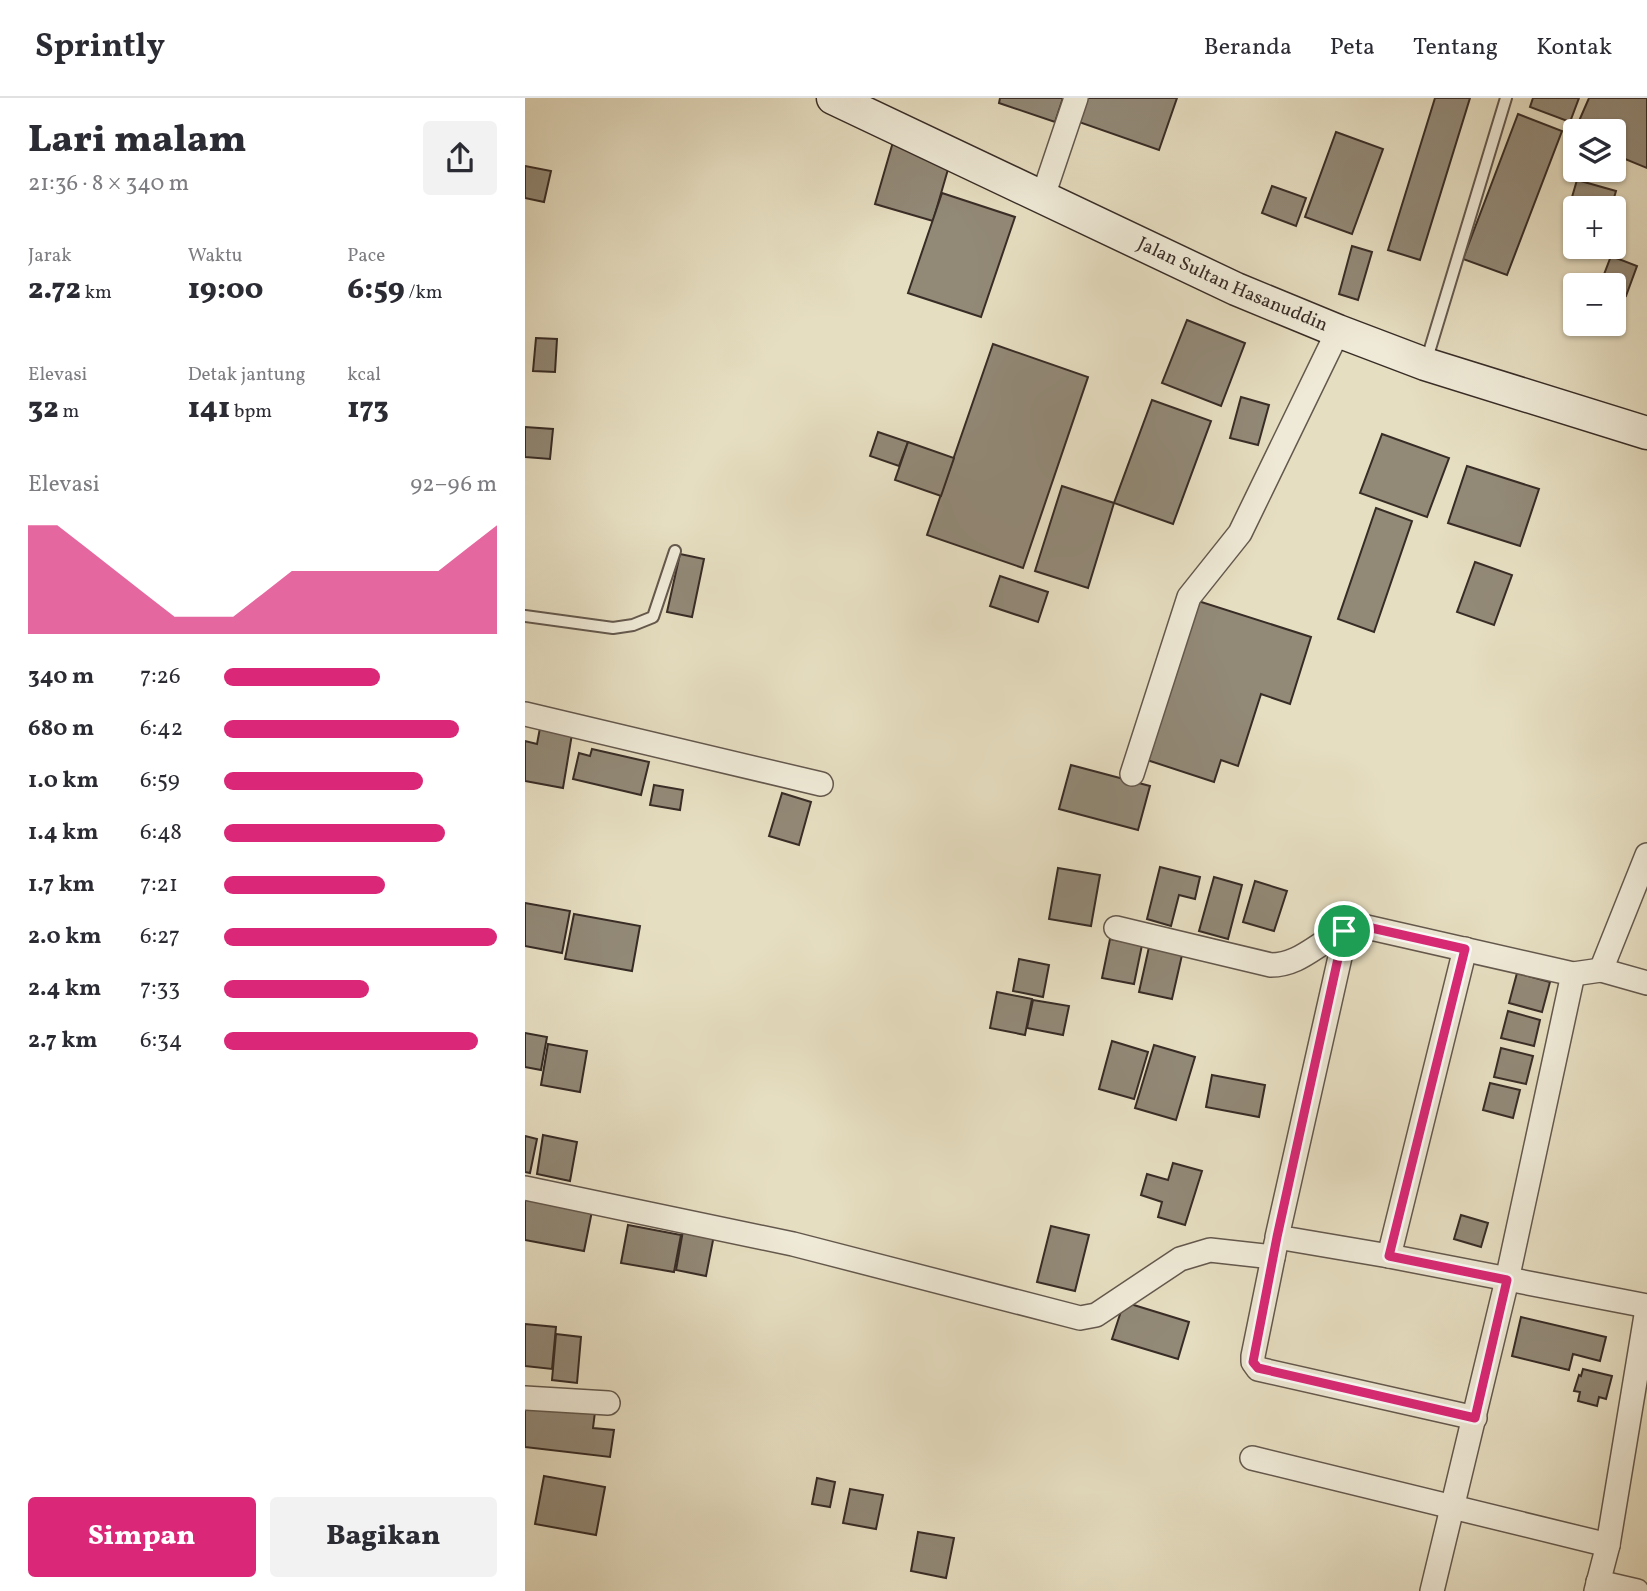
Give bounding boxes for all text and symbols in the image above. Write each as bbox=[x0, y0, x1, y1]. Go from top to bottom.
text: Sprintly bbox=[35, 25, 165, 71]
text: Beranda bbox=[1204, 31, 1292, 65]
text: Peta bbox=[1330, 31, 1375, 65]
text: Tentang bbox=[1413, 31, 1498, 65]
text: Kontak bbox=[1536, 31, 1612, 65]
text: Lari malam bbox=[28, 115, 247, 168]
map controls bbox=[1563, 119, 1626, 336]
button: layers bbox=[1563, 119, 1626, 182]
button: share bbox=[423, 121, 497, 195]
text: 21:36 · 8 × 340 m bbox=[28, 168, 189, 200]
button: + bbox=[1563, 196, 1626, 259]
street label: Jalan Sultan Hasanuddin bbox=[1133, 231, 1332, 338]
text: Jarak bbox=[28, 243, 72, 269]
text: Waktu bbox=[188, 243, 243, 269]
text: Pace bbox=[347, 243, 385, 269]
text: 2.72 bbox=[28, 269, 81, 311]
text: 19:00 bbox=[188, 269, 263, 311]
text: 6:59 bbox=[347, 269, 405, 311]
button: − bbox=[1563, 273, 1626, 336]
text: km bbox=[81, 280, 112, 306]
text: /km bbox=[405, 280, 443, 306]
text: Elevasi bbox=[28, 362, 87, 388]
text: Detak jantung bbox=[188, 362, 305, 388]
text: kcal bbox=[347, 362, 381, 388]
text: 32 bbox=[28, 388, 59, 430]
text: 141 bbox=[188, 388, 230, 430]
text: 173 bbox=[347, 388, 389, 430]
text: m bbox=[59, 399, 79, 425]
text: bpm bbox=[230, 399, 272, 425]
text: Elevasi bbox=[28, 469, 100, 501]
text: 92–96 m bbox=[410, 469, 497, 501]
text: 340 m bbox=[28, 661, 94, 693]
text: 7:26 bbox=[140, 661, 181, 693]
text: 680 m bbox=[28, 713, 94, 745]
text: 6:42 bbox=[140, 713, 183, 745]
text: 1.0 km bbox=[28, 765, 99, 797]
text: 6:59 bbox=[140, 765, 180, 797]
text: 1.4 km bbox=[28, 817, 99, 849]
text: 6:48 bbox=[140, 817, 182, 849]
text: 1.7 km bbox=[28, 869, 95, 901]
text: 7:21 bbox=[140, 869, 178, 901]
pin bbox=[1314, 901, 1374, 961]
icon: arrive bbox=[1325, 912, 1363, 950]
text: 2.0 km bbox=[28, 921, 101, 953]
text: 6:27 bbox=[140, 921, 180, 953]
text: 2.4 km bbox=[28, 973, 101, 1005]
text: 7:33 bbox=[140, 973, 180, 1005]
text: 2.7 km bbox=[28, 1025, 98, 1057]
text: 6:34 bbox=[140, 1025, 183, 1057]
button: Simpan bbox=[28, 1497, 256, 1577]
button: Bagikan bbox=[270, 1497, 497, 1577]

